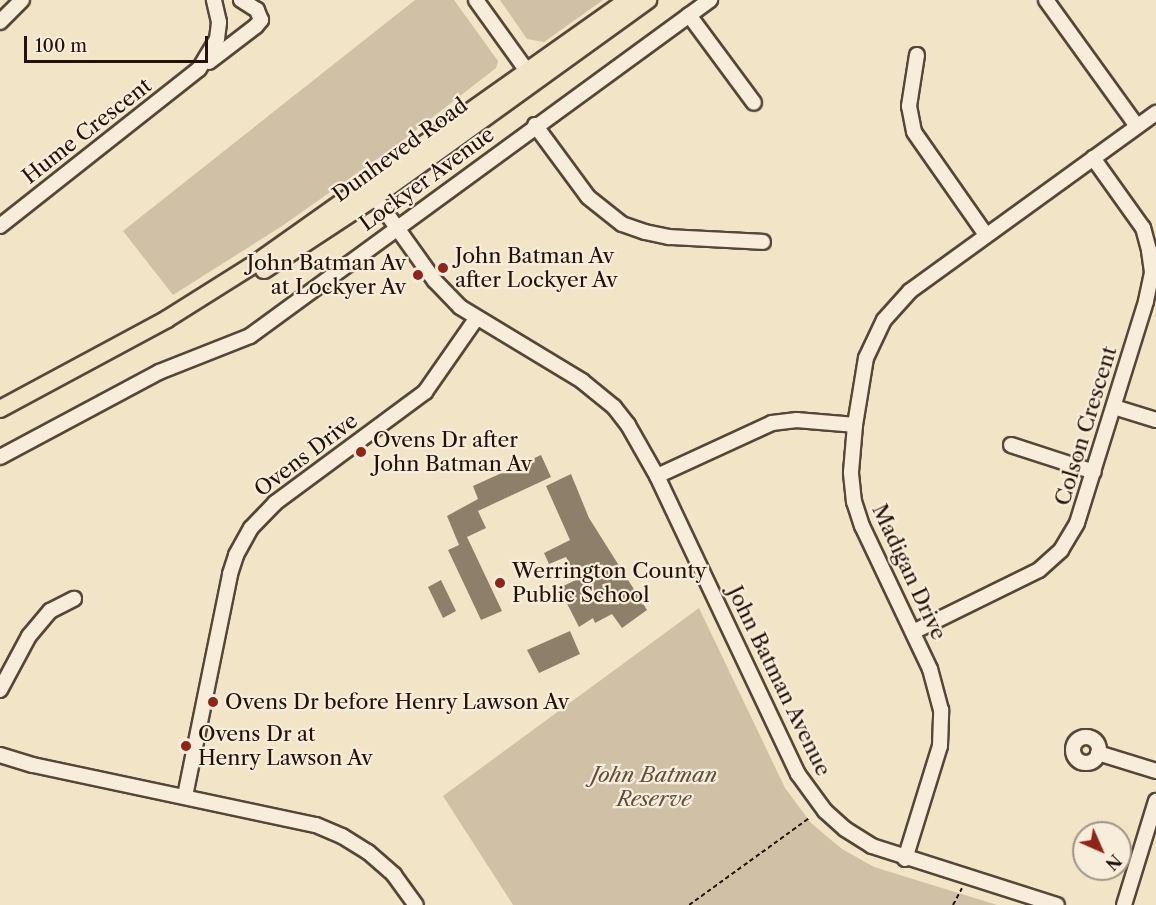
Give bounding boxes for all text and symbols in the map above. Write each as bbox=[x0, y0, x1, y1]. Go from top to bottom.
scale bar bbox=[27, 24, 212, 62]
text: 100 m bbox=[35, 35, 87, 57]
street label: Hume Crescent bbox=[18, 73, 156, 189]
street label: Dunheved Road bbox=[328, 93, 472, 207]
street label: Lockyer Avenue bbox=[354, 121, 500, 237]
place label: John Batman Av after Lockyer Av bbox=[455, 243, 619, 293]
place label: John Batman Av at Lockyer Av bbox=[246, 250, 406, 300]
marker: John Batman Av after Lockyer Av bbox=[436, 261, 450, 275]
marker: John Batman Av at Lockyer Av bbox=[411, 268, 425, 282]
street label: Colson Crescent bbox=[1050, 343, 1122, 509]
street label: Ovens Drive bbox=[250, 408, 362, 502]
place label: Ovens Dr after John Batman Av bbox=[373, 427, 533, 477]
marker: Ovens Dr after John Batman Av bbox=[354, 445, 368, 459]
street label: Madigan Drive bbox=[867, 500, 951, 644]
place label: Werrington County Public School bbox=[512, 558, 707, 608]
marker: Werrington County Public School bbox=[493, 576, 507, 590]
street label: John Batman Avenue bbox=[722, 582, 836, 780]
place label: Ovens Dr before Henry Lawson Av bbox=[225, 689, 571, 715]
marker: Ovens Dr before Henry Lawson Av bbox=[206, 695, 220, 709]
place label: Ovens Dr at Henry Lawson Av bbox=[198, 721, 374, 771]
marker: Ovens Dr at Henry Lawson Av bbox=[179, 739, 193, 753]
park label: John Batman Reserve bbox=[591, 762, 717, 812]
north arrow bbox=[1072, 821, 1132, 881]
text: N bbox=[1101, 850, 1125, 874]

